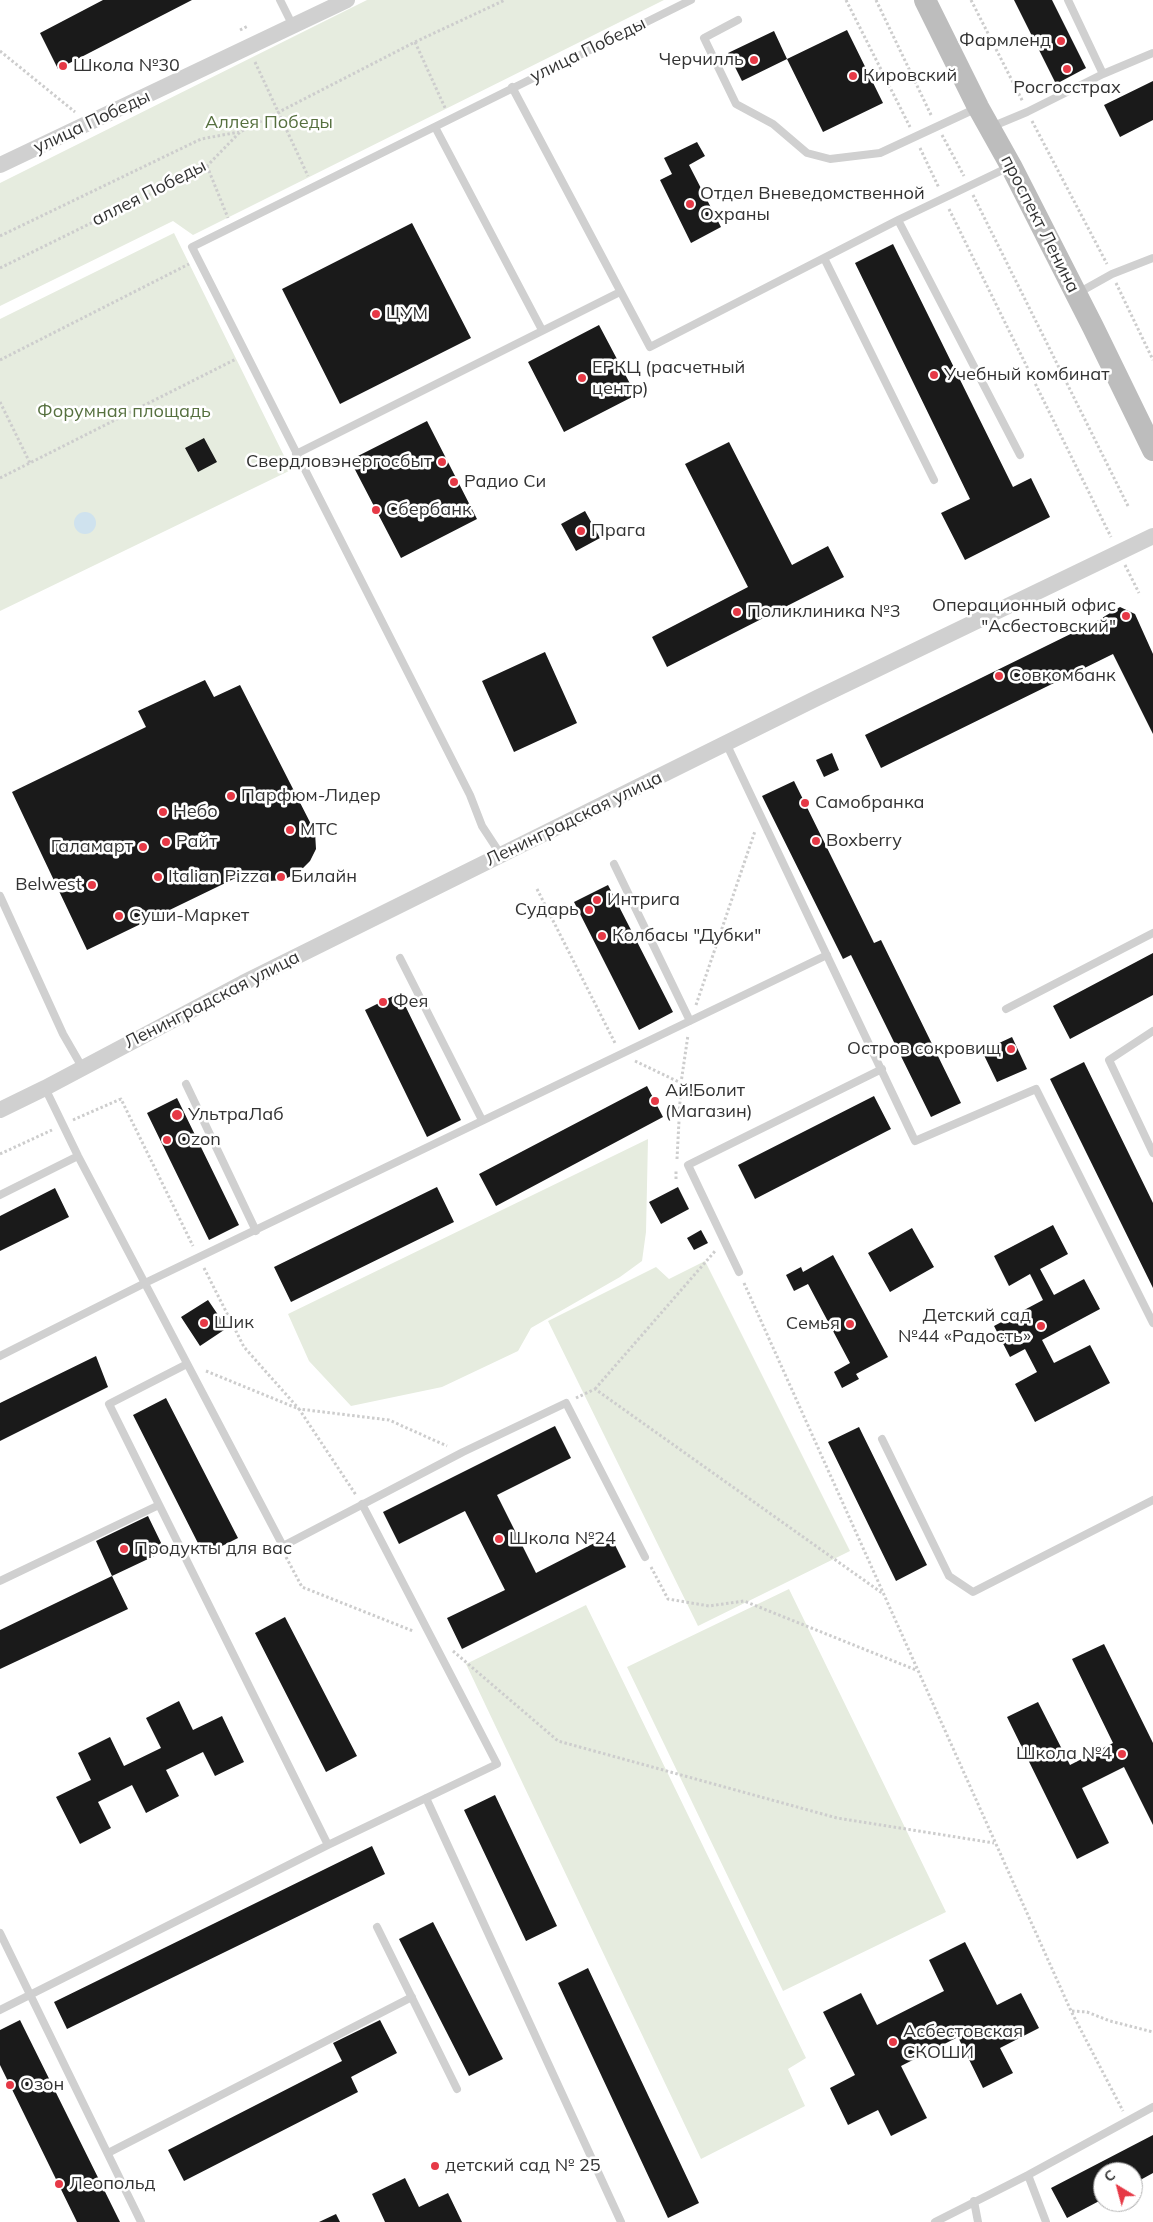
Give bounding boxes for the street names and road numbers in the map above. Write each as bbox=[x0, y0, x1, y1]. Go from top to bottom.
street label: улица Победы bbox=[527, 13, 649, 87]
street label: улица Победы bbox=[30, 86, 154, 158]
street label: проспект Ленина bbox=[996, 152, 1084, 296]
street label: аллея Победы bbox=[88, 155, 210, 231]
street label: Ленинградская улица bbox=[482, 767, 666, 871]
street label: Ленинградская улица bbox=[121, 946, 303, 1054]

